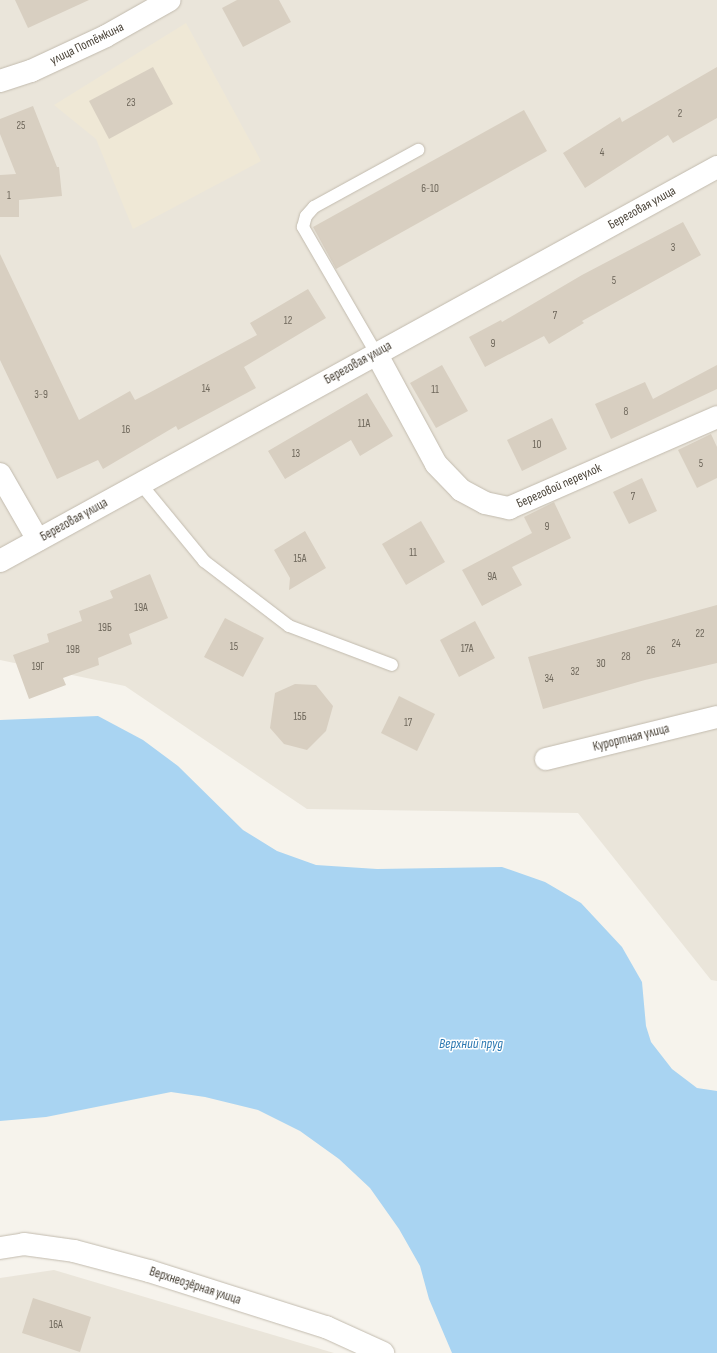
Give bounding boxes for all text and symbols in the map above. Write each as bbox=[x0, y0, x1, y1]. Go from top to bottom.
street label: улица Потёмкина bbox=[48, 19, 126, 69]
house number: 23 bbox=[126, 96, 136, 110]
house number: 2 bbox=[678, 107, 682, 121]
house number: 25 bbox=[17, 119, 25, 133]
house number: 4 bbox=[600, 146, 604, 160]
house number: 6-10 bbox=[421, 182, 439, 196]
street label: Береговая улица bbox=[606, 183, 678, 233]
house number: 1 bbox=[7, 189, 11, 203]
house number: 3 bbox=[671, 241, 675, 255]
house number: 5 bbox=[612, 274, 616, 288]
house number: 7 bbox=[553, 309, 557, 323]
house number: 12 bbox=[284, 314, 292, 328]
house number: 9 bbox=[491, 337, 495, 351]
street label: Береговая улица bbox=[322, 338, 394, 388]
house number: 14 bbox=[202, 382, 210, 396]
house number: 11 bbox=[431, 383, 439, 397]
house number: 3-9 bbox=[34, 388, 48, 402]
house number: 8 bbox=[624, 405, 628, 419]
house number: 11А bbox=[358, 417, 370, 431]
house number: 16 bbox=[122, 423, 130, 437]
house number: 10 bbox=[533, 438, 541, 452]
house number: 13 bbox=[292, 447, 300, 461]
house number: 5 bbox=[699, 457, 703, 471]
street label: Береговой переулок bbox=[514, 460, 604, 512]
house number: 7 bbox=[631, 490, 635, 504]
street label: Береговая улица bbox=[38, 495, 110, 545]
house number: 9 bbox=[545, 520, 549, 534]
house number: 11 bbox=[409, 546, 417, 560]
house number: 15А bbox=[294, 552, 306, 566]
house number: 9А bbox=[487, 570, 497, 584]
house number: 19А bbox=[134, 601, 148, 615]
house number: 19Б bbox=[98, 621, 112, 635]
house number: 22 bbox=[695, 627, 705, 641]
house number: 24 bbox=[671, 637, 681, 651]
house number: 15 bbox=[230, 640, 238, 654]
house number: 17А bbox=[461, 642, 473, 656]
house number: 19В bbox=[66, 643, 80, 657]
house number: 26 bbox=[646, 644, 656, 658]
house number: 28 bbox=[621, 650, 631, 664]
house number: 30 bbox=[596, 657, 606, 671]
house number: 19Г bbox=[32, 660, 44, 674]
house number: 32 bbox=[570, 665, 580, 679]
house number: 34 bbox=[544, 672, 554, 686]
house number: 15Б bbox=[293, 710, 307, 724]
house number: 17 bbox=[404, 716, 412, 730]
street label: Курортная улица bbox=[591, 721, 671, 755]
water label: Верхний пруд bbox=[439, 1036, 503, 1052]
street label: Верхнеозёрная улица bbox=[147, 1264, 243, 1308]
house number: 16А bbox=[49, 1318, 63, 1332]

